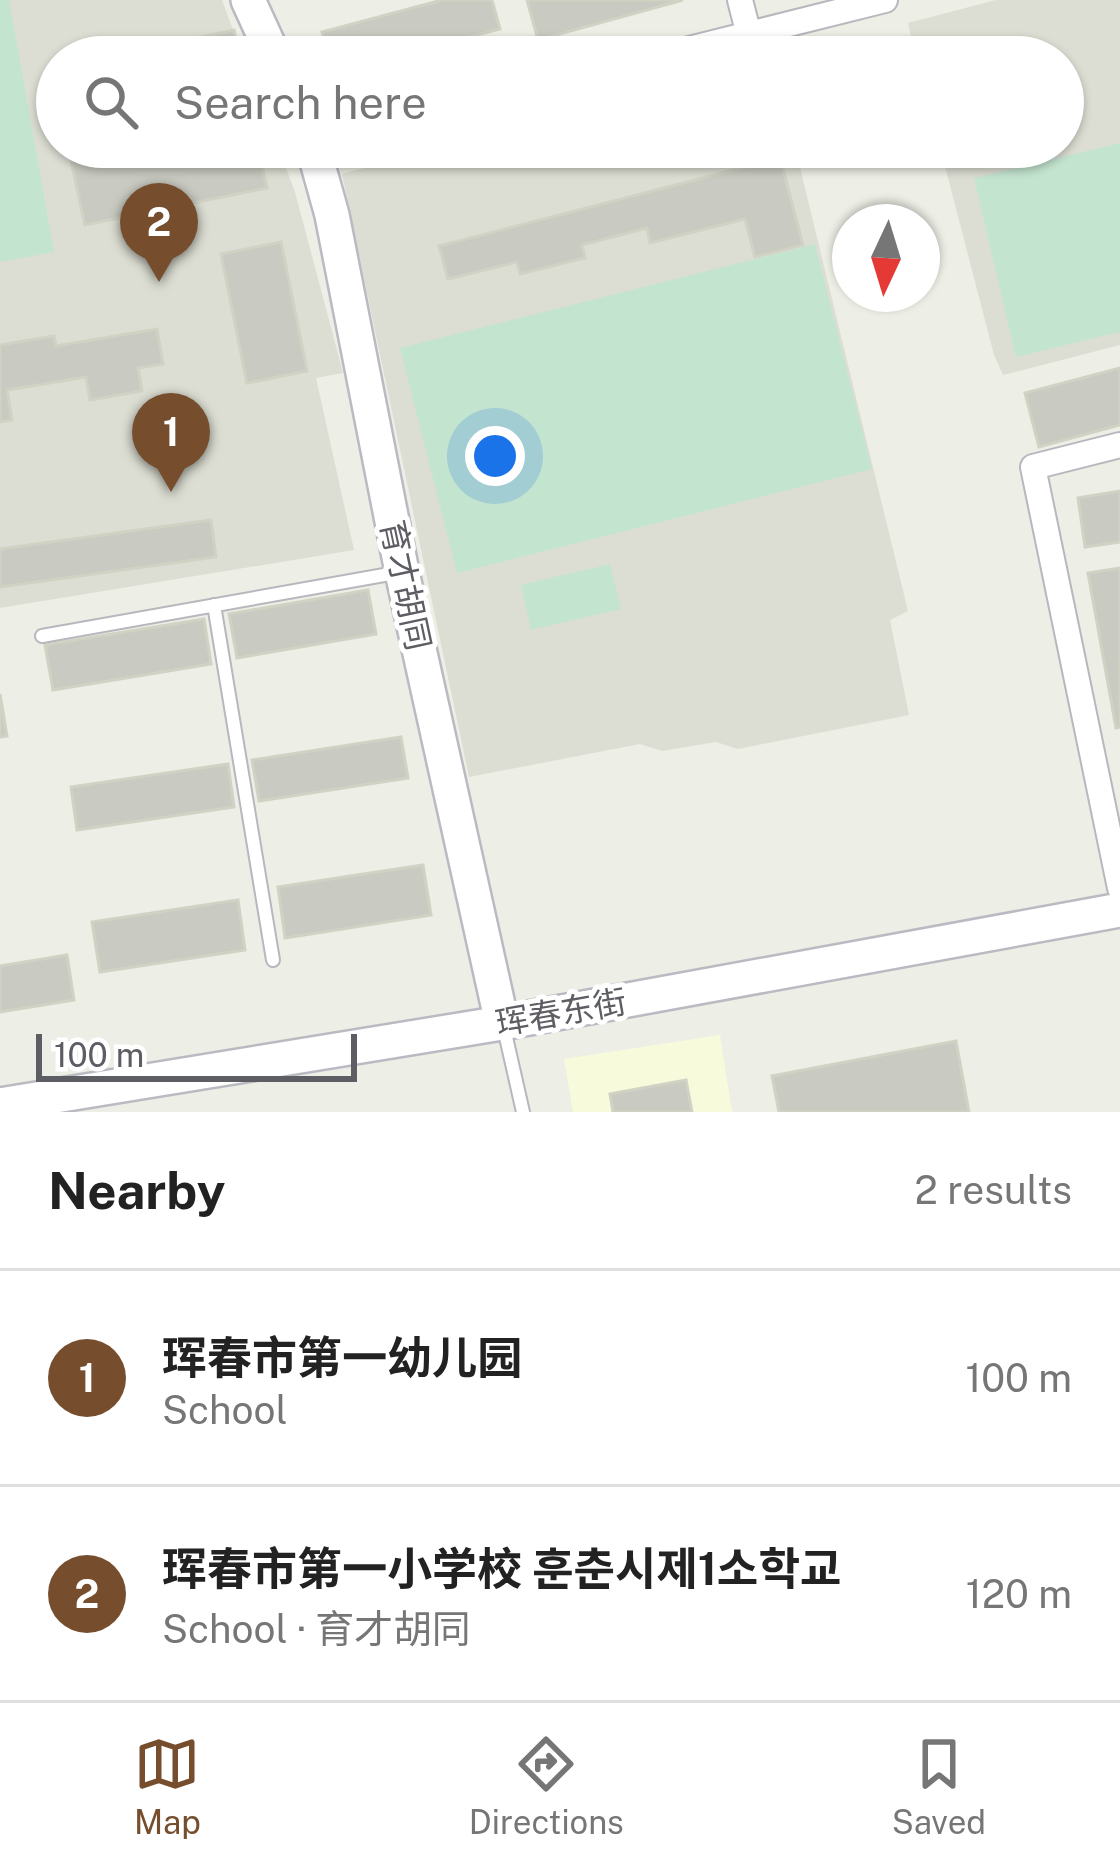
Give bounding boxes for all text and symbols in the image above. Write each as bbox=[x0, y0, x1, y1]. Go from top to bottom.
search box bbox=[36, 36, 1084, 168]
icon: search bbox=[78, 69, 144, 135]
text: Search here bbox=[174, 76, 427, 129]
pin: 2 bbox=[120, 183, 198, 282]
north arrow bbox=[832, 204, 940, 312]
pin: 1 bbox=[132, 393, 210, 492]
your location bbox=[465, 426, 525, 486]
street label: 育才胡同 bbox=[374, 516, 438, 654]
street label: 珲春东街 bbox=[493, 982, 629, 1042]
scale bar bbox=[36, 1028, 357, 1081]
text: 100 m bbox=[54, 1036, 144, 1074]
text: Nearby bbox=[48, 1161, 225, 1220]
text: 2 results bbox=[915, 1167, 1072, 1213]
text: 珲春市第一幼儿园 bbox=[162, 1331, 522, 1384]
text: 1 bbox=[79, 1355, 95, 1401]
text: 100 m bbox=[965, 1355, 1072, 1401]
text: School bbox=[162, 1387, 287, 1433]
text: 珲春市第一小学校 훈춘시제1소학교 bbox=[162, 1542, 841, 1595]
text: 2 bbox=[75, 1571, 99, 1617]
text: 120 m bbox=[966, 1571, 1072, 1617]
text: School · 育才胡同 bbox=[162, 1606, 471, 1652]
tab: Map bbox=[134, 1731, 201, 1841]
tab: Directions bbox=[469, 1731, 624, 1841]
tab: Saved bbox=[892, 1731, 986, 1841]

